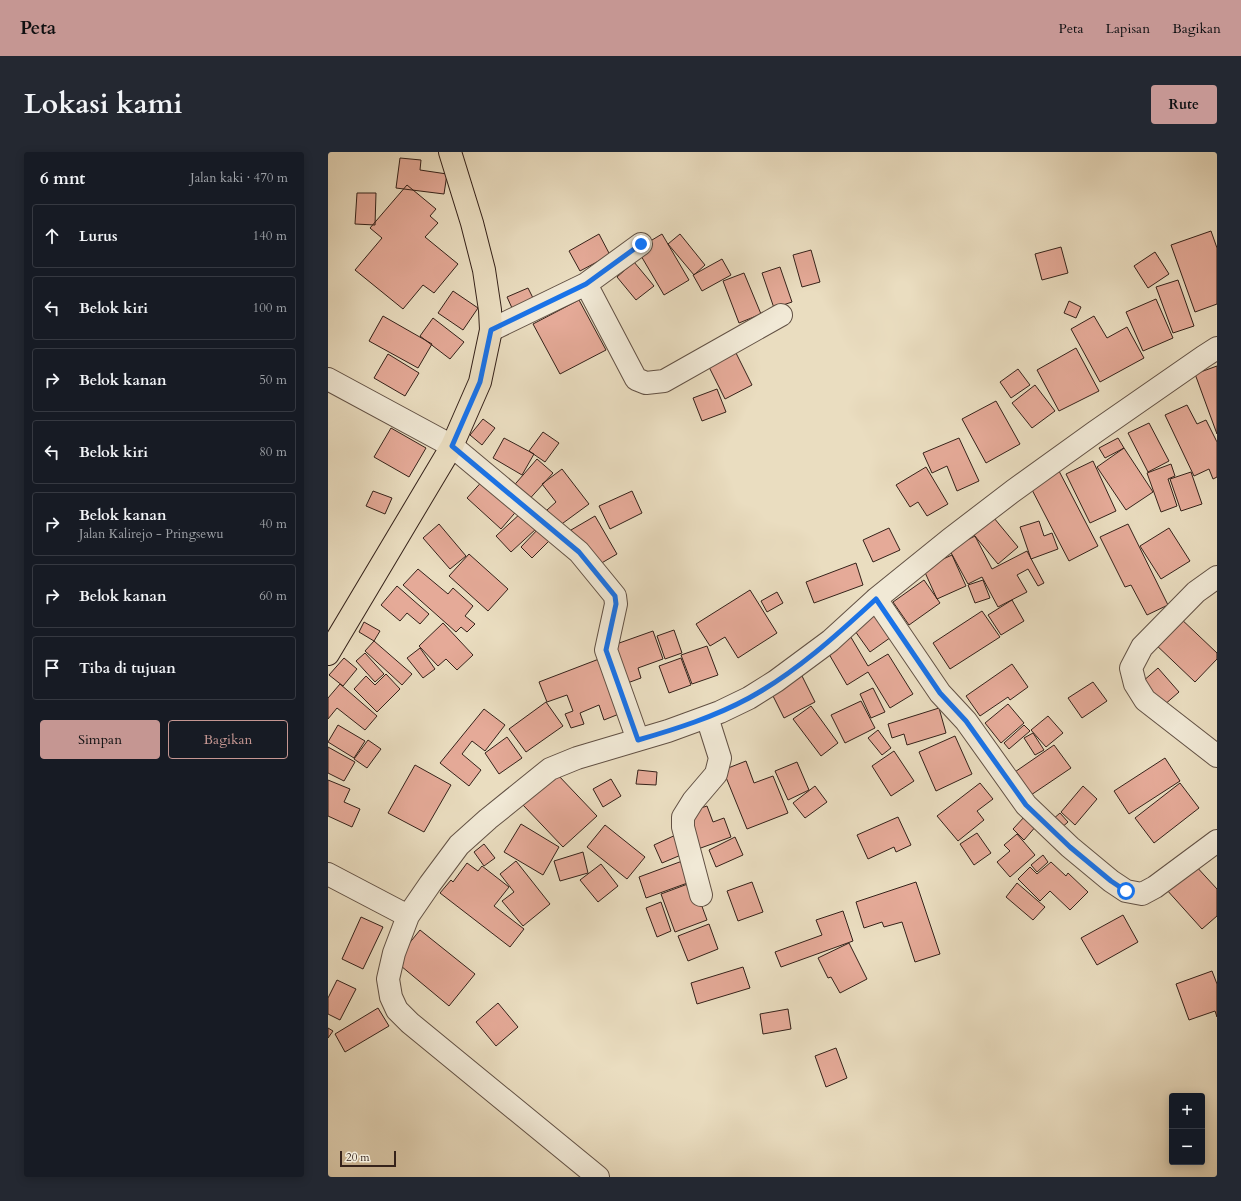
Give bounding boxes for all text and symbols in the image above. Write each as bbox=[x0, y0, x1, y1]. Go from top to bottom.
text: Peta bbox=[20, 15, 56, 41]
text: Peta bbox=[1058, 19, 1084, 38]
text: Lapisan bbox=[1106, 19, 1150, 38]
text: Bagikan bbox=[1172, 19, 1221, 38]
text: Lokasi kami bbox=[24, 85, 182, 123]
button: Rute bbox=[1151, 85, 1217, 124]
text: 6 mnt bbox=[40, 167, 85, 190]
text: Jalan kaki · 470 m bbox=[190, 169, 288, 187]
icon: ahead bbox=[41, 225, 63, 247]
text: Lurus bbox=[79, 226, 118, 246]
text: 140 m bbox=[253, 227, 287, 245]
route end bbox=[632, 235, 650, 253]
icon: left bbox=[41, 297, 63, 319]
text: Belok kiri bbox=[79, 298, 148, 318]
text: 100 m bbox=[253, 299, 287, 317]
icon: right bbox=[41, 369, 63, 391]
text: Belok kanan bbox=[79, 370, 167, 390]
text: 50 m bbox=[259, 371, 287, 389]
icon: left bbox=[41, 441, 63, 463]
text: Belok kiri bbox=[79, 442, 148, 462]
text: 80 m bbox=[259, 443, 287, 461]
text: Belok kanan bbox=[79, 505, 167, 525]
icon: right bbox=[41, 513, 63, 535]
text: 40 m bbox=[259, 515, 287, 533]
text: Jalan Kalirejo - Pringsewu bbox=[79, 525, 224, 543]
icon: right bbox=[41, 585, 63, 607]
text: Belok kanan bbox=[79, 586, 167, 606]
text: 60 m bbox=[259, 587, 287, 605]
icon: arrive bbox=[41, 657, 63, 679]
text: Tiba di tujuan bbox=[79, 658, 176, 678]
button: Simpan bbox=[40, 720, 160, 759]
button: Bagikan bbox=[168, 720, 288, 759]
route start bbox=[1117, 882, 1135, 900]
map controls bbox=[1169, 1093, 1205, 1165]
button: + bbox=[1169, 1093, 1205, 1129]
button: − bbox=[1169, 1129, 1205, 1165]
scale bar bbox=[340, 1149, 396, 1168]
text: 20 m bbox=[346, 1150, 370, 1165]

